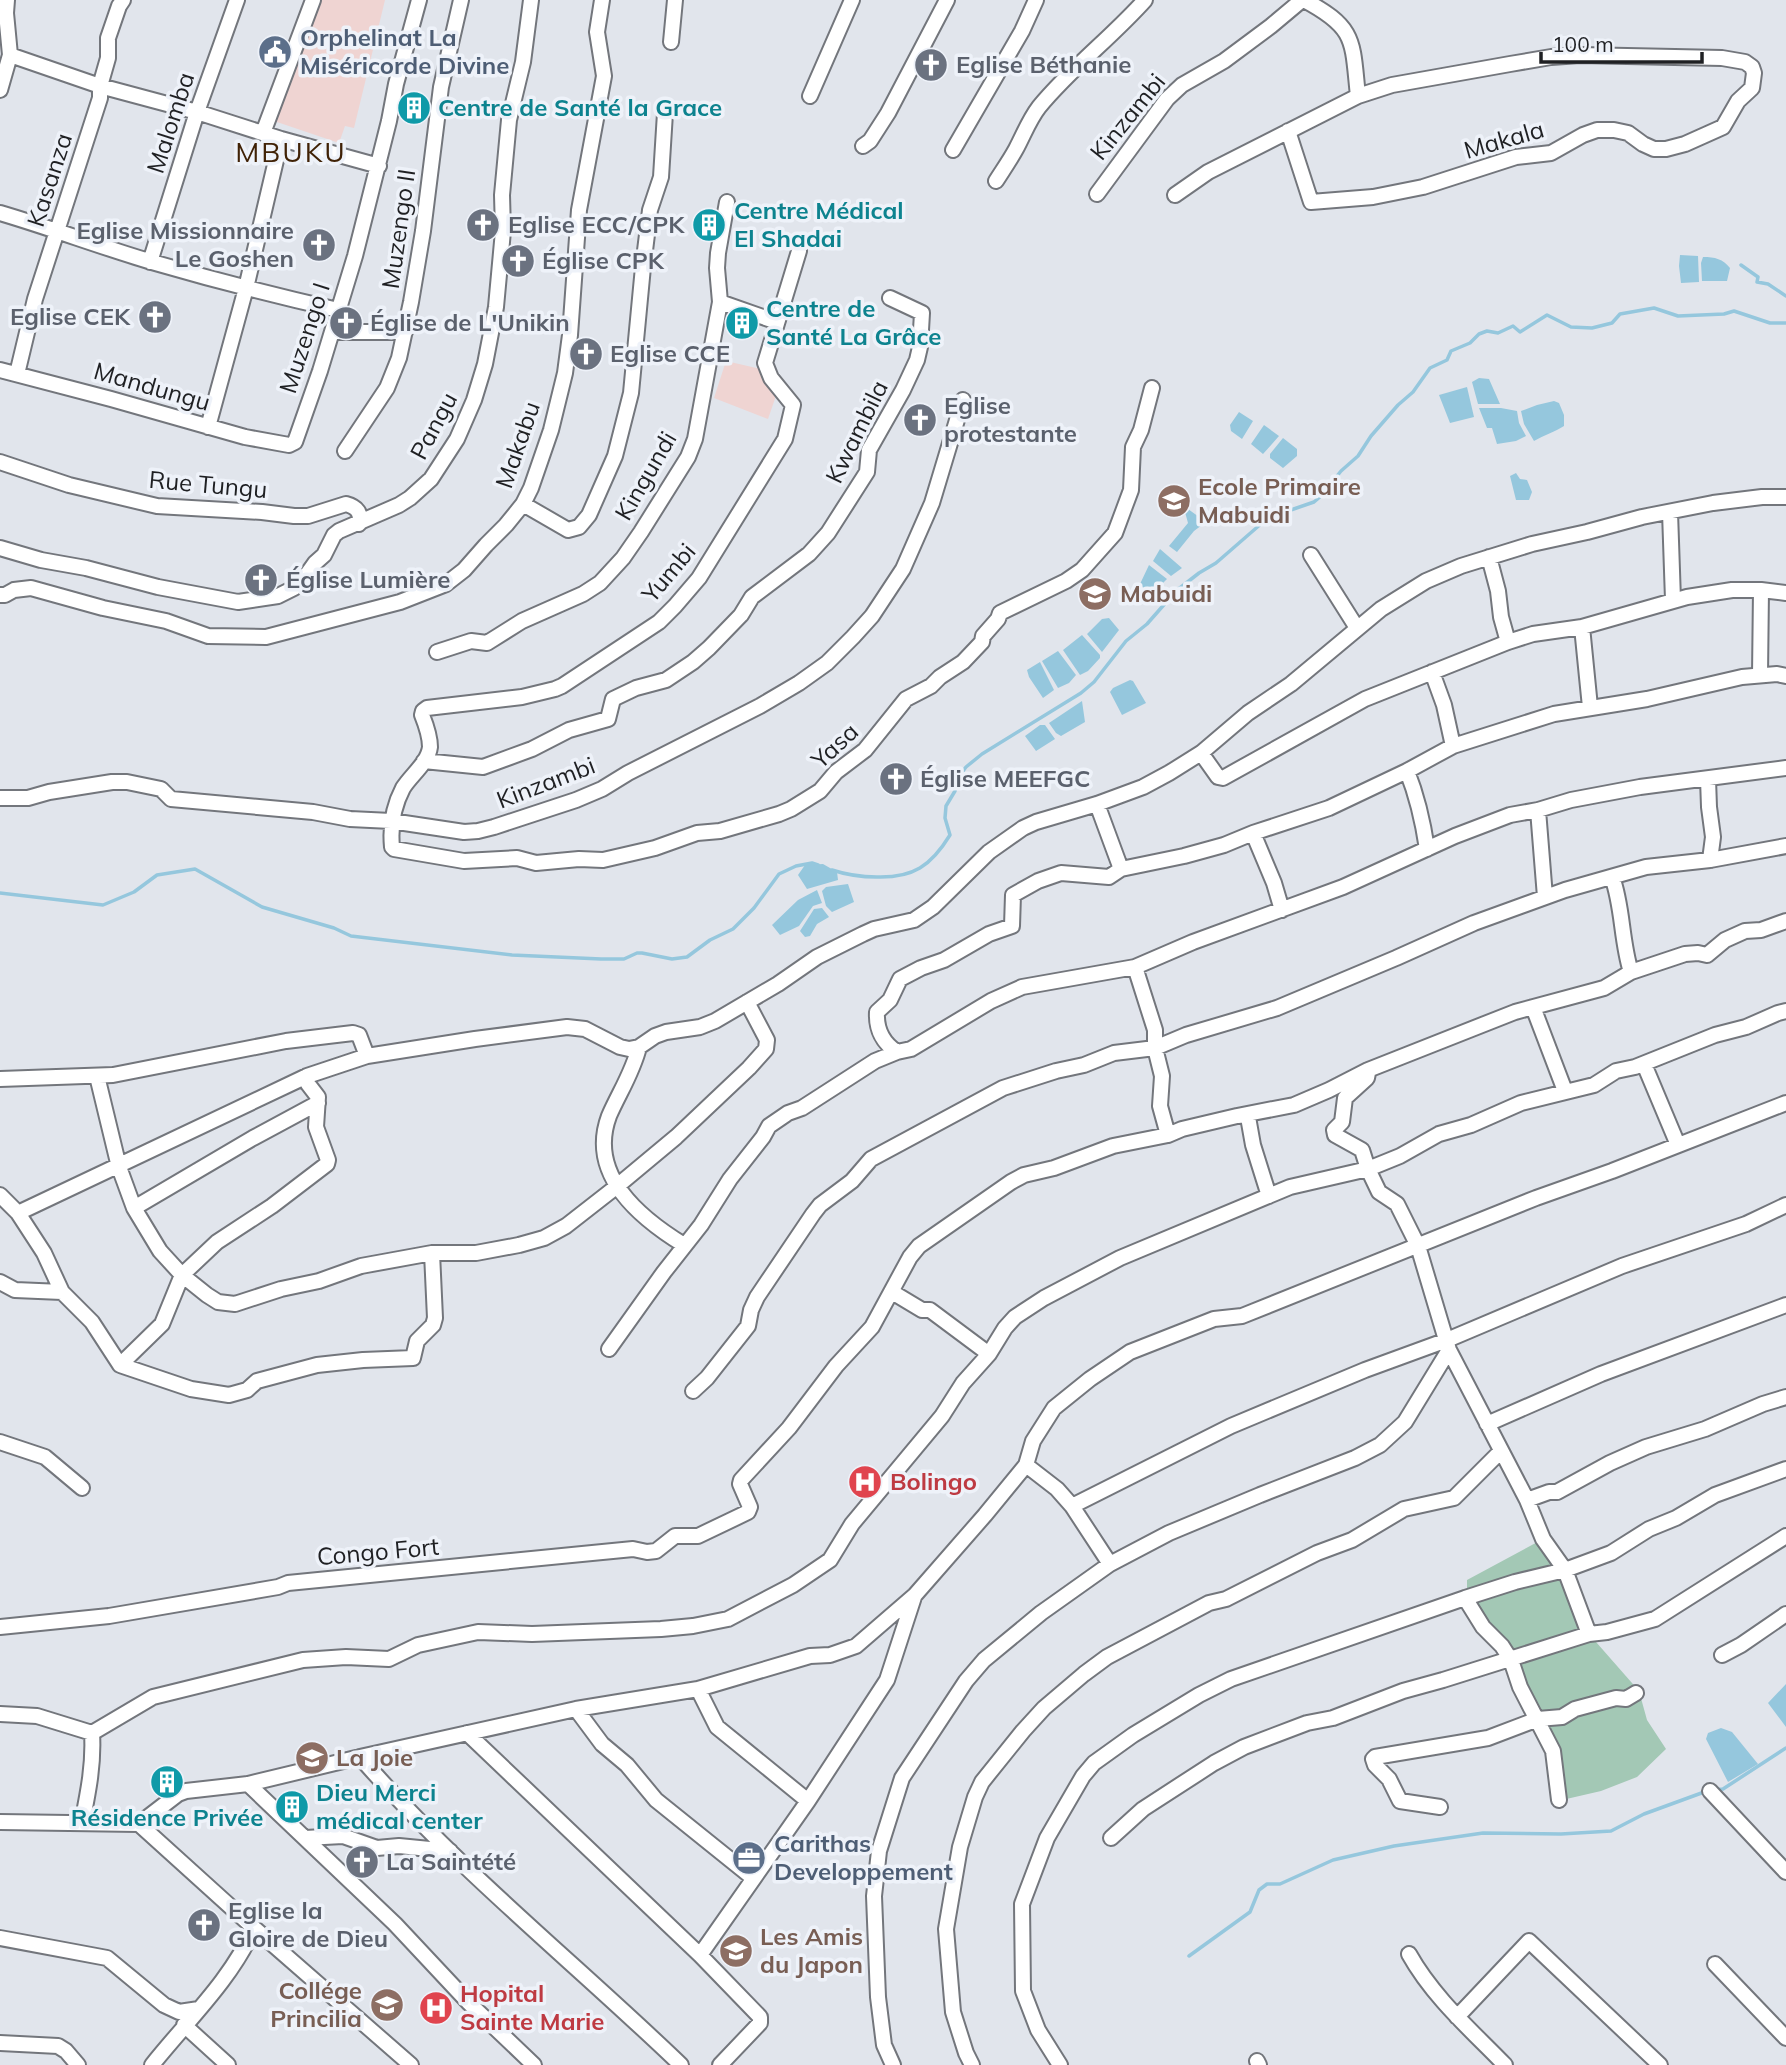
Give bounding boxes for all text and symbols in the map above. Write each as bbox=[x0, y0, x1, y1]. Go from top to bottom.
scale bar bbox=[1541, 21, 1702, 65]
place label: Orphelinat La Miséricorde Divine bbox=[300, 22, 509, 80]
text: 100 m bbox=[1552, 31, 1614, 57]
public building icon: Orphelinat La Miséricorde Divine bbox=[256, 33, 294, 71]
church icon: Eglise Béthanie bbox=[912, 46, 950, 84]
place label: Eglise Béthanie bbox=[956, 49, 1131, 79]
street label: Kinzambi bbox=[1083, 67, 1171, 166]
street label: Malomba bbox=[140, 68, 200, 177]
building icon: Centre de Santé la Grace bbox=[395, 89, 433, 127]
place label: Centre de Santé la Grace bbox=[438, 92, 722, 122]
street label: Makala bbox=[1460, 113, 1547, 165]
street label: Kasanza bbox=[20, 129, 78, 230]
district label: MBUKU bbox=[235, 134, 347, 169]
street label: Muzengo II bbox=[375, 167, 421, 291]
place label: Centre Médical El Shadai bbox=[734, 195, 904, 253]
church icon: Eglise ECC/CPK bbox=[464, 206, 502, 244]
building icon: Centre Médical El Shadai bbox=[690, 206, 728, 244]
place label: Eglise ECC/CPK bbox=[508, 209, 685, 239]
place label: Eglise Missionnaire Le Goshen bbox=[76, 215, 294, 273]
church icon: Eglise Missionnaire Le Goshen bbox=[300, 226, 338, 264]
church icon: Église CPK bbox=[499, 242, 537, 280]
place label: Église CPK bbox=[542, 245, 665, 275]
street label: Muzengo I bbox=[272, 279, 336, 397]
place label: Centre de Santé La Grâce bbox=[766, 293, 942, 351]
church icon: Eglise CEK bbox=[136, 298, 174, 336]
place label: Eglise CEK bbox=[10, 301, 131, 331]
church icon: Église de L'Unikin bbox=[327, 304, 365, 342]
building icon: Centre de Santé La Grâce bbox=[723, 304, 761, 342]
place label: Église de L'Unikin bbox=[370, 307, 570, 337]
church icon: Eglise CCE bbox=[567, 335, 605, 373]
place label: Eglise CCE bbox=[610, 338, 730, 368]
street label: Mandungu bbox=[91, 355, 214, 417]
street label: Kwambila bbox=[818, 375, 894, 488]
street label: Pangu bbox=[403, 387, 463, 464]
place label: Eglise protestante bbox=[944, 390, 1077, 448]
street label: Makabu bbox=[488, 397, 546, 492]
church icon: Eglise protestante bbox=[901, 401, 939, 439]
street label: Kingundi bbox=[608, 426, 682, 525]
street label: Rue Tungu bbox=[148, 464, 269, 504]
place label: Ecole Primaire Mabuidi bbox=[1198, 471, 1361, 529]
school or university icon: Ecole Primaire Mabuidi bbox=[1155, 482, 1193, 520]
street label: Yumbi bbox=[634, 537, 702, 609]
church icon: Église Lumière bbox=[242, 561, 280, 599]
place label: Église Lumière bbox=[286, 564, 450, 594]
school or university icon: Mabuidi bbox=[1076, 575, 1114, 613]
place label: Mabuidi bbox=[1120, 578, 1212, 608]
street label: Yasa bbox=[804, 716, 864, 775]
street label: Kinzambi bbox=[492, 750, 599, 815]
church icon: Église MEEFGC bbox=[877, 760, 915, 798]
place label: Église MEEFGC bbox=[920, 763, 1090, 793]
hospital icon: Bolingo bbox=[846, 1463, 884, 1501]
place label: Bolingo bbox=[890, 1466, 977, 1496]
street label: Congo Fort bbox=[316, 1531, 440, 1571]
school or university icon: La Joie bbox=[293, 1739, 331, 1777]
place label: La Joie bbox=[336, 1742, 413, 1772]
building icon: Résidence Privée bbox=[148, 1763, 186, 1801]
place label: Dieu Merci médical center bbox=[316, 1777, 483, 1835]
building icon: Dieu Merci médical center bbox=[273, 1788, 311, 1826]
place label: Résidence Privée bbox=[71, 1802, 263, 1832]
place label: Carithas Developpement bbox=[774, 1828, 953, 1886]
office icon: Carithas Developpement bbox=[730, 1839, 768, 1877]
church icon: La Saintété bbox=[343, 1843, 381, 1881]
place label: La Saintété bbox=[386, 1846, 516, 1876]
place label: Eglise la Gloire de Dieu bbox=[228, 1895, 388, 1953]
church icon: Eglise la Gloire de Dieu bbox=[185, 1906, 223, 1944]
place label: Les Amis du Japon bbox=[760, 1921, 863, 1979]
school or university icon: Les Amis du Japon bbox=[717, 1932, 755, 1970]
place label: Collége Princilia bbox=[270, 1975, 362, 2033]
place label: Hopital Sainte Marie bbox=[460, 1978, 604, 2036]
school or university icon: Collége Princilia bbox=[368, 1986, 406, 2024]
hospital icon: Hopital Sainte Marie bbox=[417, 1989, 455, 2027]

